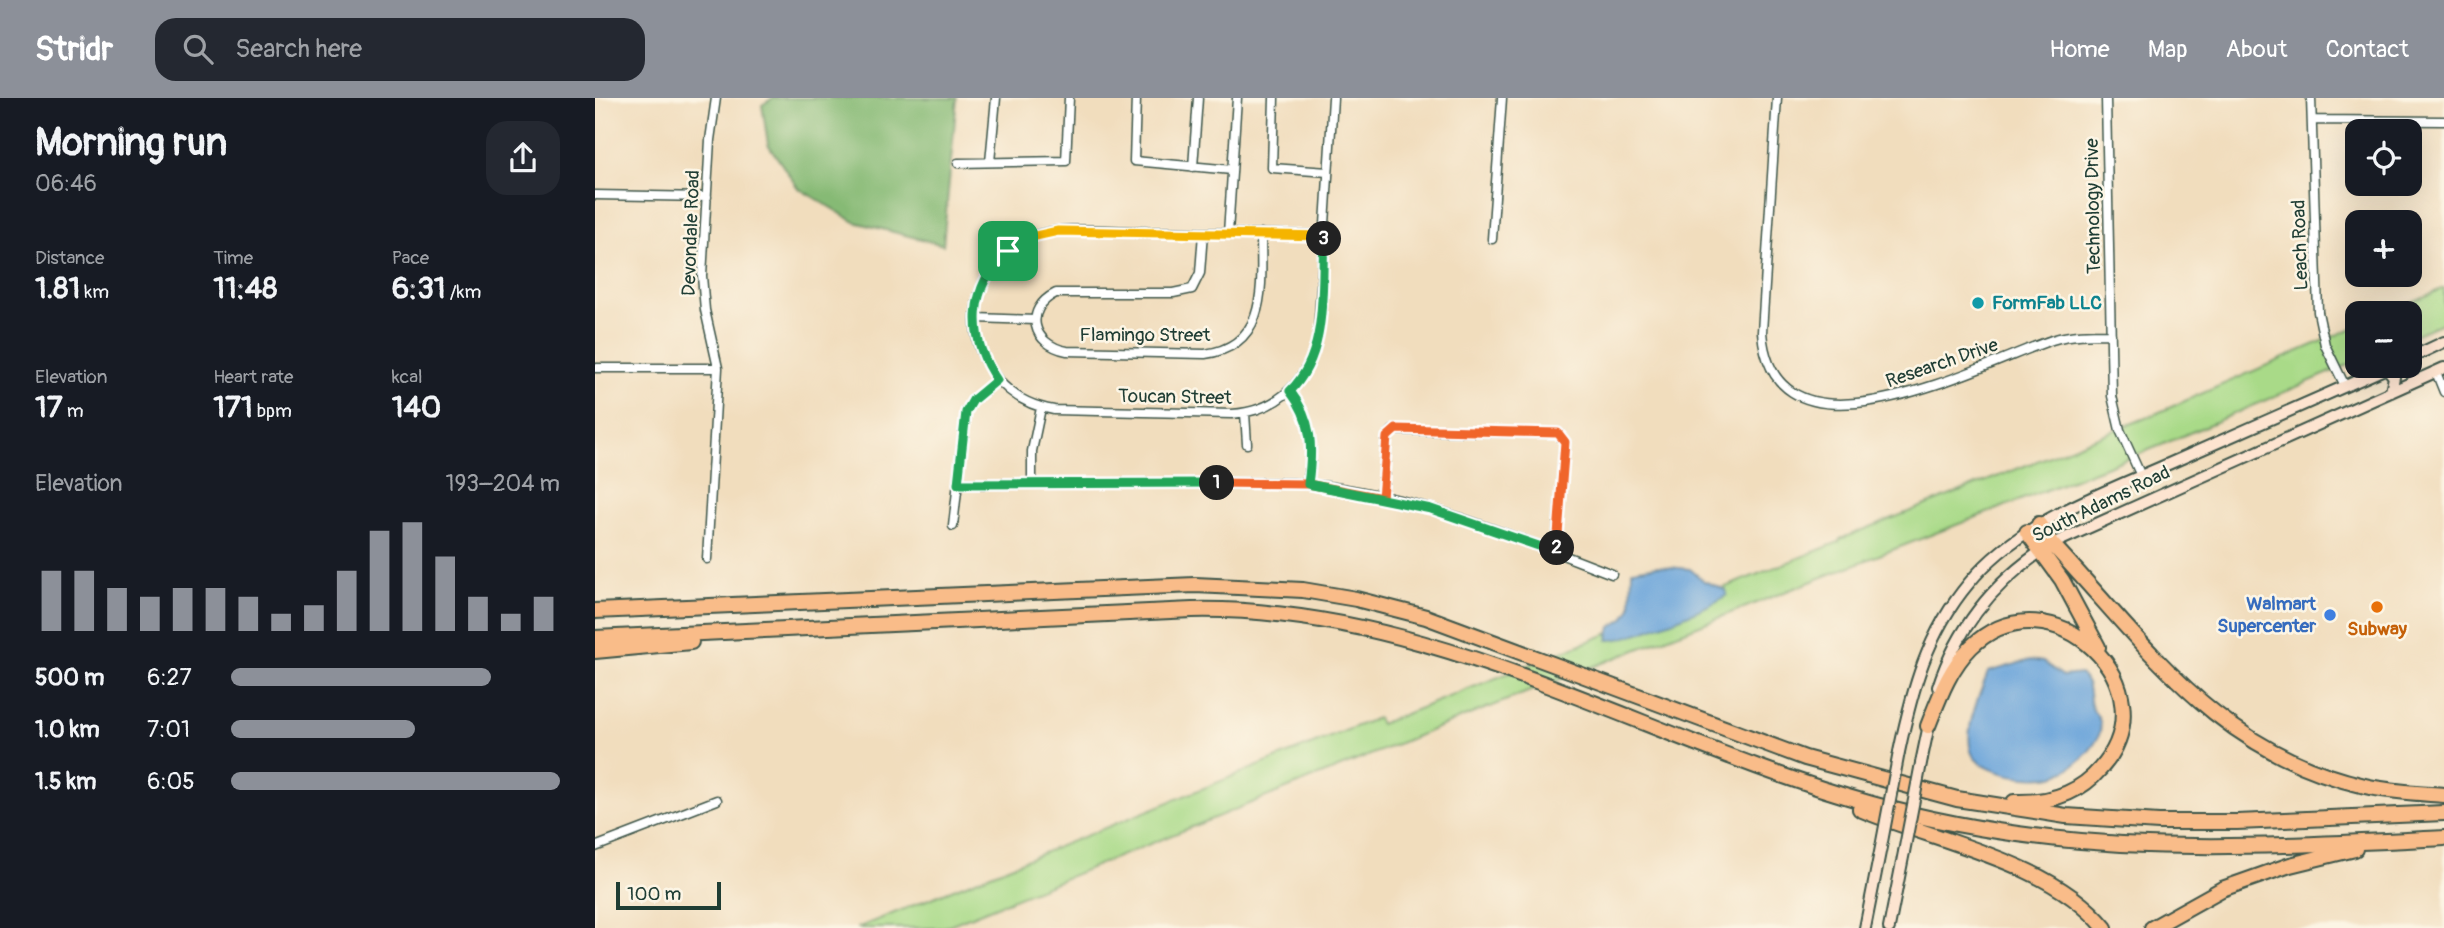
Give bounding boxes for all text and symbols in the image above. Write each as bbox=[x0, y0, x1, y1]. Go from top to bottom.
search box bbox=[155, 18, 645, 81]
text: Stridr bbox=[35, 29, 113, 70]
icon: search bbox=[179, 30, 217, 68]
text: Search here bbox=[235, 33, 362, 65]
text: Home bbox=[2049, 35, 2110, 64]
text: Map bbox=[2148, 35, 2188, 64]
text: About bbox=[2226, 35, 2288, 64]
text: Contact bbox=[2326, 35, 2409, 64]
text: Morning run bbox=[35, 119, 227, 167]
map controls bbox=[2345, 119, 2422, 378]
button: locate bbox=[2345, 119, 2422, 196]
button: share bbox=[486, 121, 560, 195]
street label: Technology Drive bbox=[2080, 137, 2106, 274]
text: 06:46 bbox=[35, 169, 97, 198]
street label: Devondale Road bbox=[677, 170, 705, 296]
street label: Leach Road bbox=[2286, 199, 2314, 291]
button: + bbox=[2345, 210, 2422, 287]
pin bbox=[978, 221, 1038, 281]
pin: 3 bbox=[1307, 222, 1341, 256]
text: 3 bbox=[1318, 226, 1329, 250]
icon: arrive bbox=[989, 232, 1027, 270]
text: Distance bbox=[35, 246, 104, 270]
text: Time bbox=[213, 246, 253, 270]
text: Pace bbox=[392, 246, 429, 270]
text: 1.81 bbox=[35, 270, 80, 307]
text: 11:48 bbox=[213, 270, 277, 307]
text: 6:31 bbox=[392, 270, 446, 307]
text: km bbox=[80, 280, 109, 304]
text: /km bbox=[446, 280, 481, 304]
place label: FormFab LLC bbox=[1992, 291, 2102, 315]
marker: FormFab LLC bbox=[1970, 295, 1986, 311]
button: − bbox=[2345, 301, 2422, 378]
street label: Flamingo Street bbox=[1079, 323, 1211, 347]
street label: Research Drive bbox=[1883, 332, 2002, 393]
text: Elevation bbox=[35, 365, 107, 389]
text: Heart rate bbox=[213, 365, 293, 389]
text: kcal bbox=[392, 365, 423, 389]
street label: Toucan Street bbox=[1118, 384, 1232, 410]
text: 17 bbox=[35, 389, 63, 426]
text: 171 bbox=[213, 389, 253, 426]
text: 140 bbox=[392, 389, 441, 426]
text: m bbox=[63, 399, 84, 423]
text: bpm bbox=[253, 399, 292, 423]
street label: South Adams Road bbox=[2028, 460, 2174, 548]
pin: 1 bbox=[1199, 466, 1235, 500]
text: Elevation bbox=[35, 469, 123, 498]
text: 193–204 m bbox=[445, 469, 560, 498]
text: 1 bbox=[1213, 470, 1220, 494]
pin: 2 bbox=[1539, 531, 1574, 566]
text: 2 bbox=[1551, 535, 1562, 559]
place label: Walmart Supercenter bbox=[2217, 592, 2317, 638]
marker: Subway bbox=[2369, 599, 2385, 615]
marker: Walmart Supercenter bbox=[2322, 607, 2338, 623]
place label: Subway bbox=[2347, 617, 2408, 641]
text: 500 m bbox=[35, 663, 104, 692]
text: 6:27 bbox=[147, 663, 192, 692]
text: 1.0 km bbox=[35, 715, 100, 744]
text: 7:01 bbox=[147, 715, 190, 744]
text: 1.5 km bbox=[35, 767, 97, 796]
text: 6:05 bbox=[147, 767, 195, 796]
scale bar bbox=[616, 879, 721, 911]
text: 100 m bbox=[627, 882, 681, 906]

